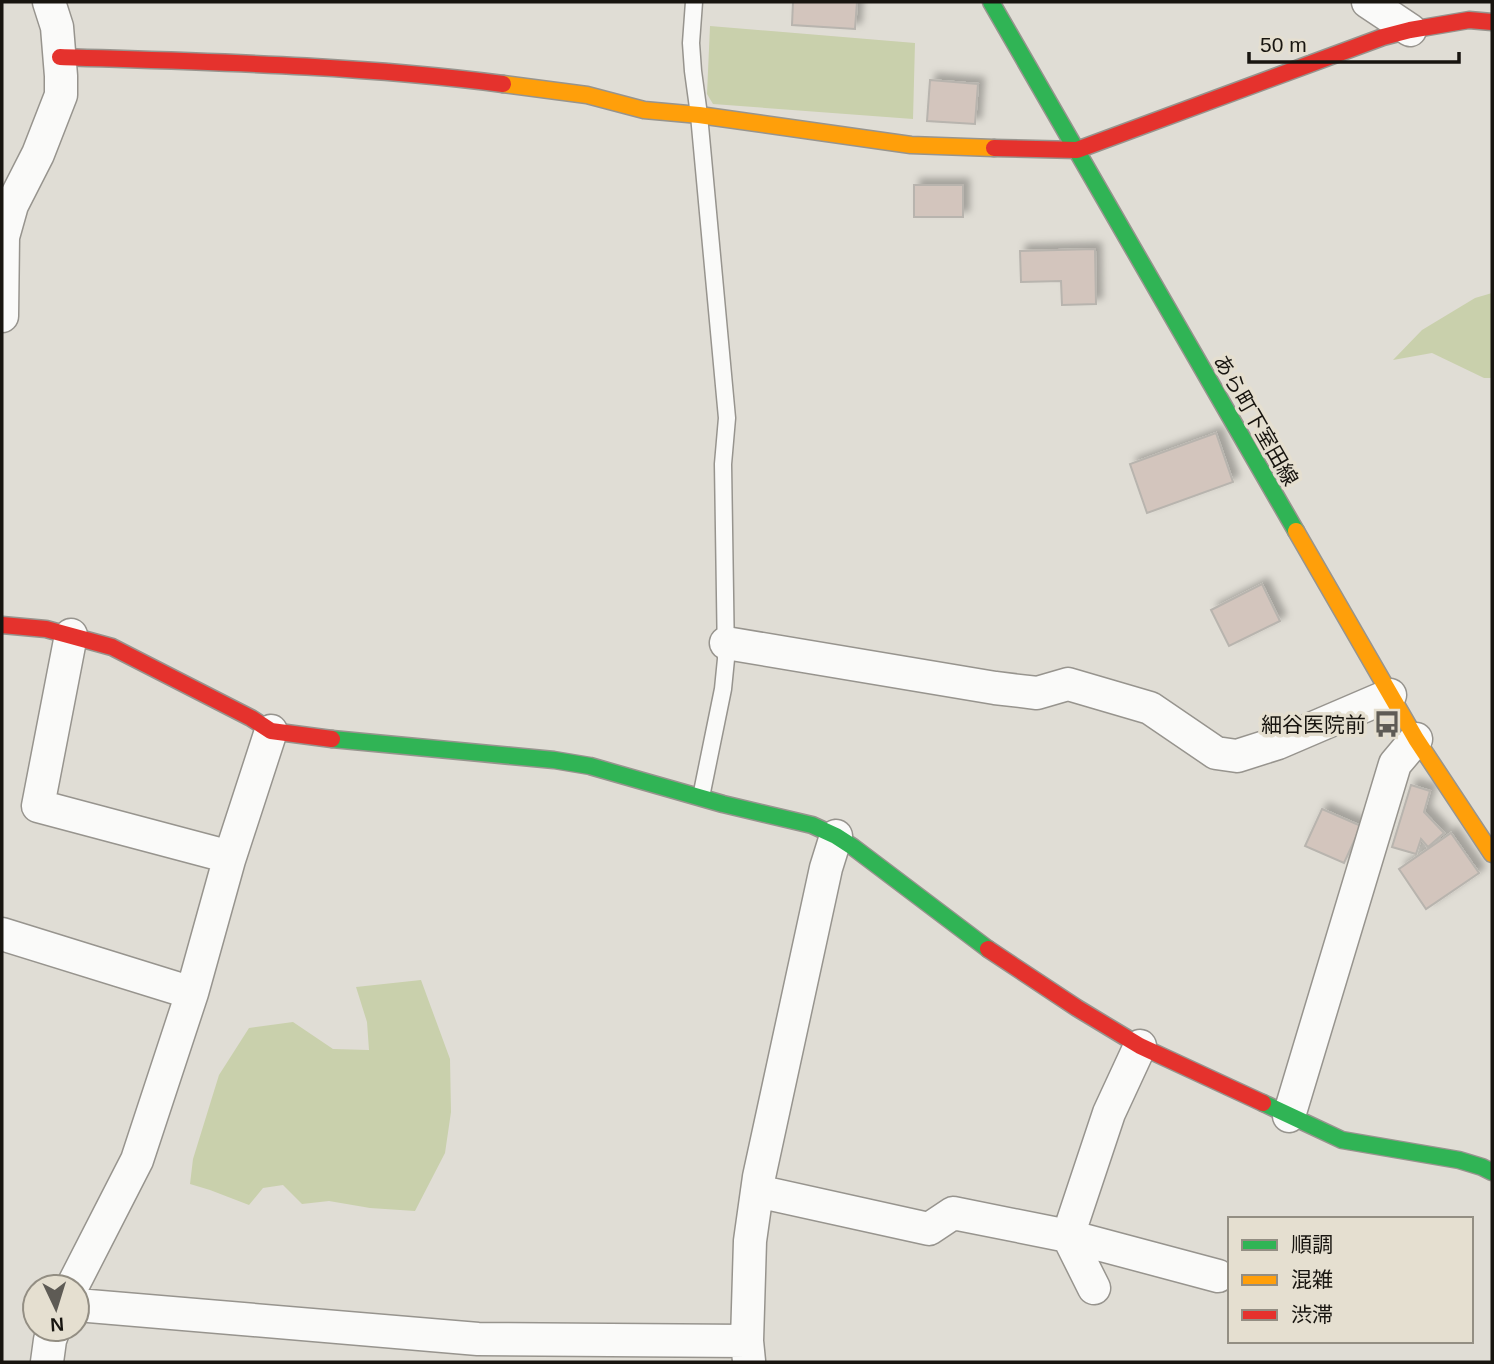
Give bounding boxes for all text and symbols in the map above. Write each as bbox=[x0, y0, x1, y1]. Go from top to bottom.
scale bar bbox=[1249, 21, 1459, 65]
text: 50 m bbox=[1260, 33, 1307, 56]
street label: あら町下室田線 bbox=[1209, 351, 1303, 489]
bus stop icon: 細谷医院前 bbox=[1372, 709, 1402, 739]
place label: 細谷医院前 bbox=[1261, 713, 1366, 736]
legend bbox=[1228, 1217, 1473, 1343]
text: 順調 bbox=[1291, 1233, 1333, 1256]
text: 混雑 bbox=[1291, 1268, 1333, 1291]
north arrow bbox=[21, 1273, 91, 1343]
text: 渋滞 bbox=[1291, 1303, 1333, 1326]
text: N bbox=[50, 1314, 65, 1335]

